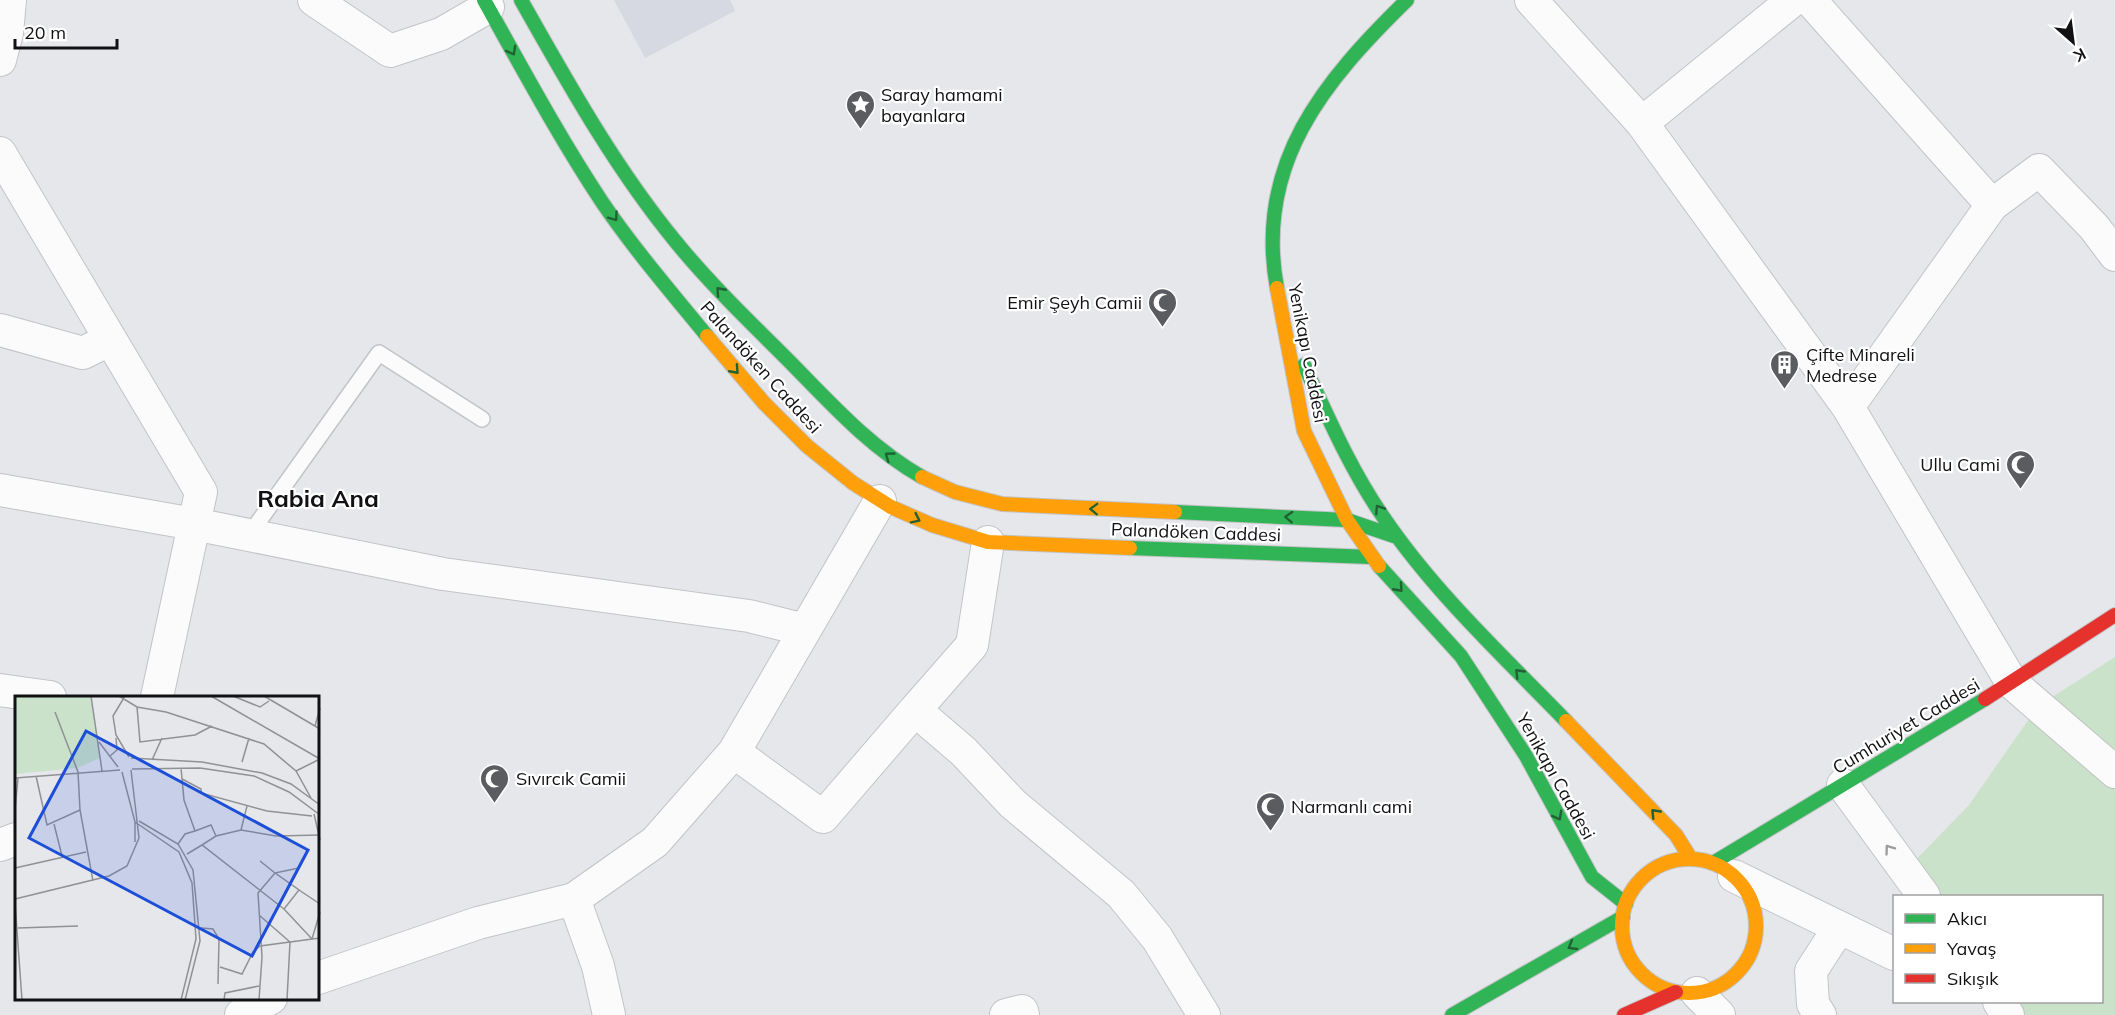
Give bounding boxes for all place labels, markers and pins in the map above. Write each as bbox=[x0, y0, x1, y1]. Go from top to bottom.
place label: Saray hamami bayanlara bbox=[881, 83, 1002, 127]
place icon: Saray hamami bayanlara bbox=[844, 88, 876, 130]
mosque icon: Emir Şeyh Camii bbox=[1147, 286, 1179, 328]
place label: Emir Şeyh Camii bbox=[1007, 291, 1142, 314]
place label: Çifte Minareli Medrese bbox=[1806, 343, 1915, 387]
building icon: Çifte Minareli Medrese bbox=[1769, 348, 1801, 390]
mosque icon: Ullu Cami bbox=[2005, 448, 2037, 490]
place label: Ullu Cami bbox=[1920, 453, 2000, 476]
mosque icon: Sıvırcık Camii bbox=[479, 762, 511, 804]
place label: Sıvırcık Camii bbox=[516, 767, 626, 790]
mosque icon: Narmanlı cami bbox=[1254, 790, 1286, 832]
place label: Narmanlı cami bbox=[1291, 795, 1412, 818]

